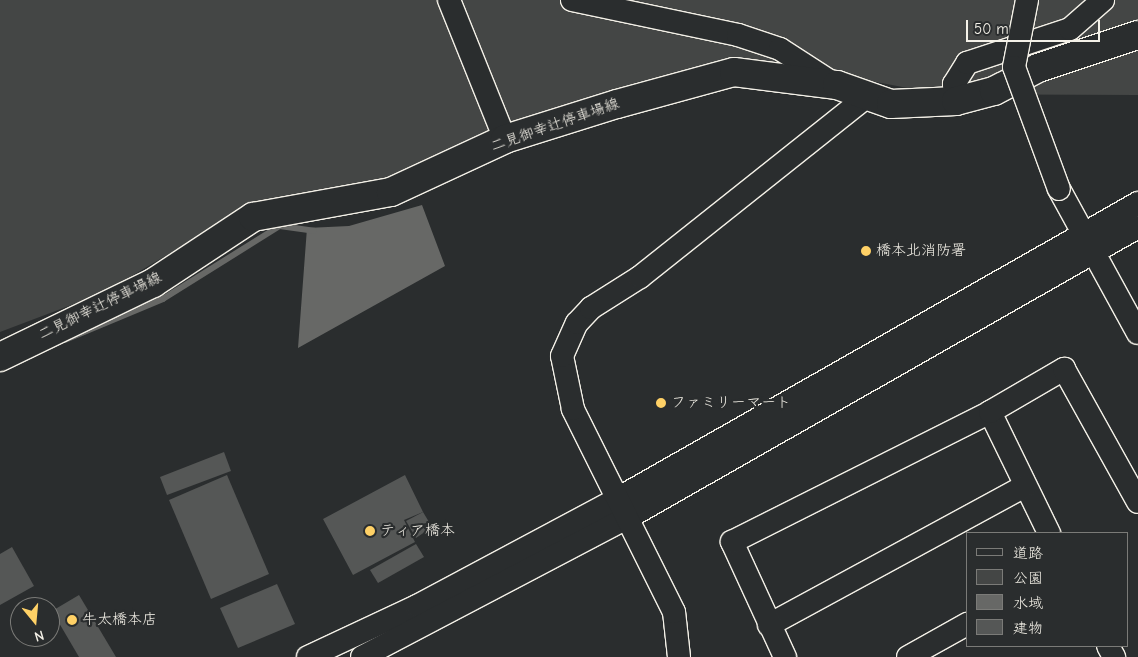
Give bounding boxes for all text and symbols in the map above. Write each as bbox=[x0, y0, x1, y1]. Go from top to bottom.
scale bar bbox=[968, 10, 1102, 42]
text: 50 m bbox=[974, 20, 1009, 38]
street label: 二見御幸辻停車場線 bbox=[488, 95, 622, 155]
place label: 橋本北消防署 bbox=[876, 242, 966, 260]
marker: 橋本北消防署 bbox=[860, 245, 872, 257]
street label: 二見御幸辻停車場線 bbox=[35, 268, 165, 344]
place label: ファミリーマート bbox=[671, 394, 791, 412]
marker: ファミリーマート bbox=[655, 397, 667, 409]
place label: ティア橋本 bbox=[380, 522, 455, 540]
marker: ティア橋本 bbox=[364, 525, 376, 537]
legend bbox=[966, 532, 1128, 647]
text: 道路 bbox=[1013, 544, 1043, 562]
text: 公園 bbox=[1013, 569, 1043, 587]
text: 水域 bbox=[1013, 594, 1043, 612]
north arrow bbox=[10, 597, 60, 647]
place label: 牛太橋本店 bbox=[82, 611, 157, 629]
marker: 牛太橋本店 bbox=[66, 614, 78, 626]
text: 建物 bbox=[1013, 619, 1043, 637]
text: N bbox=[32, 626, 46, 645]

